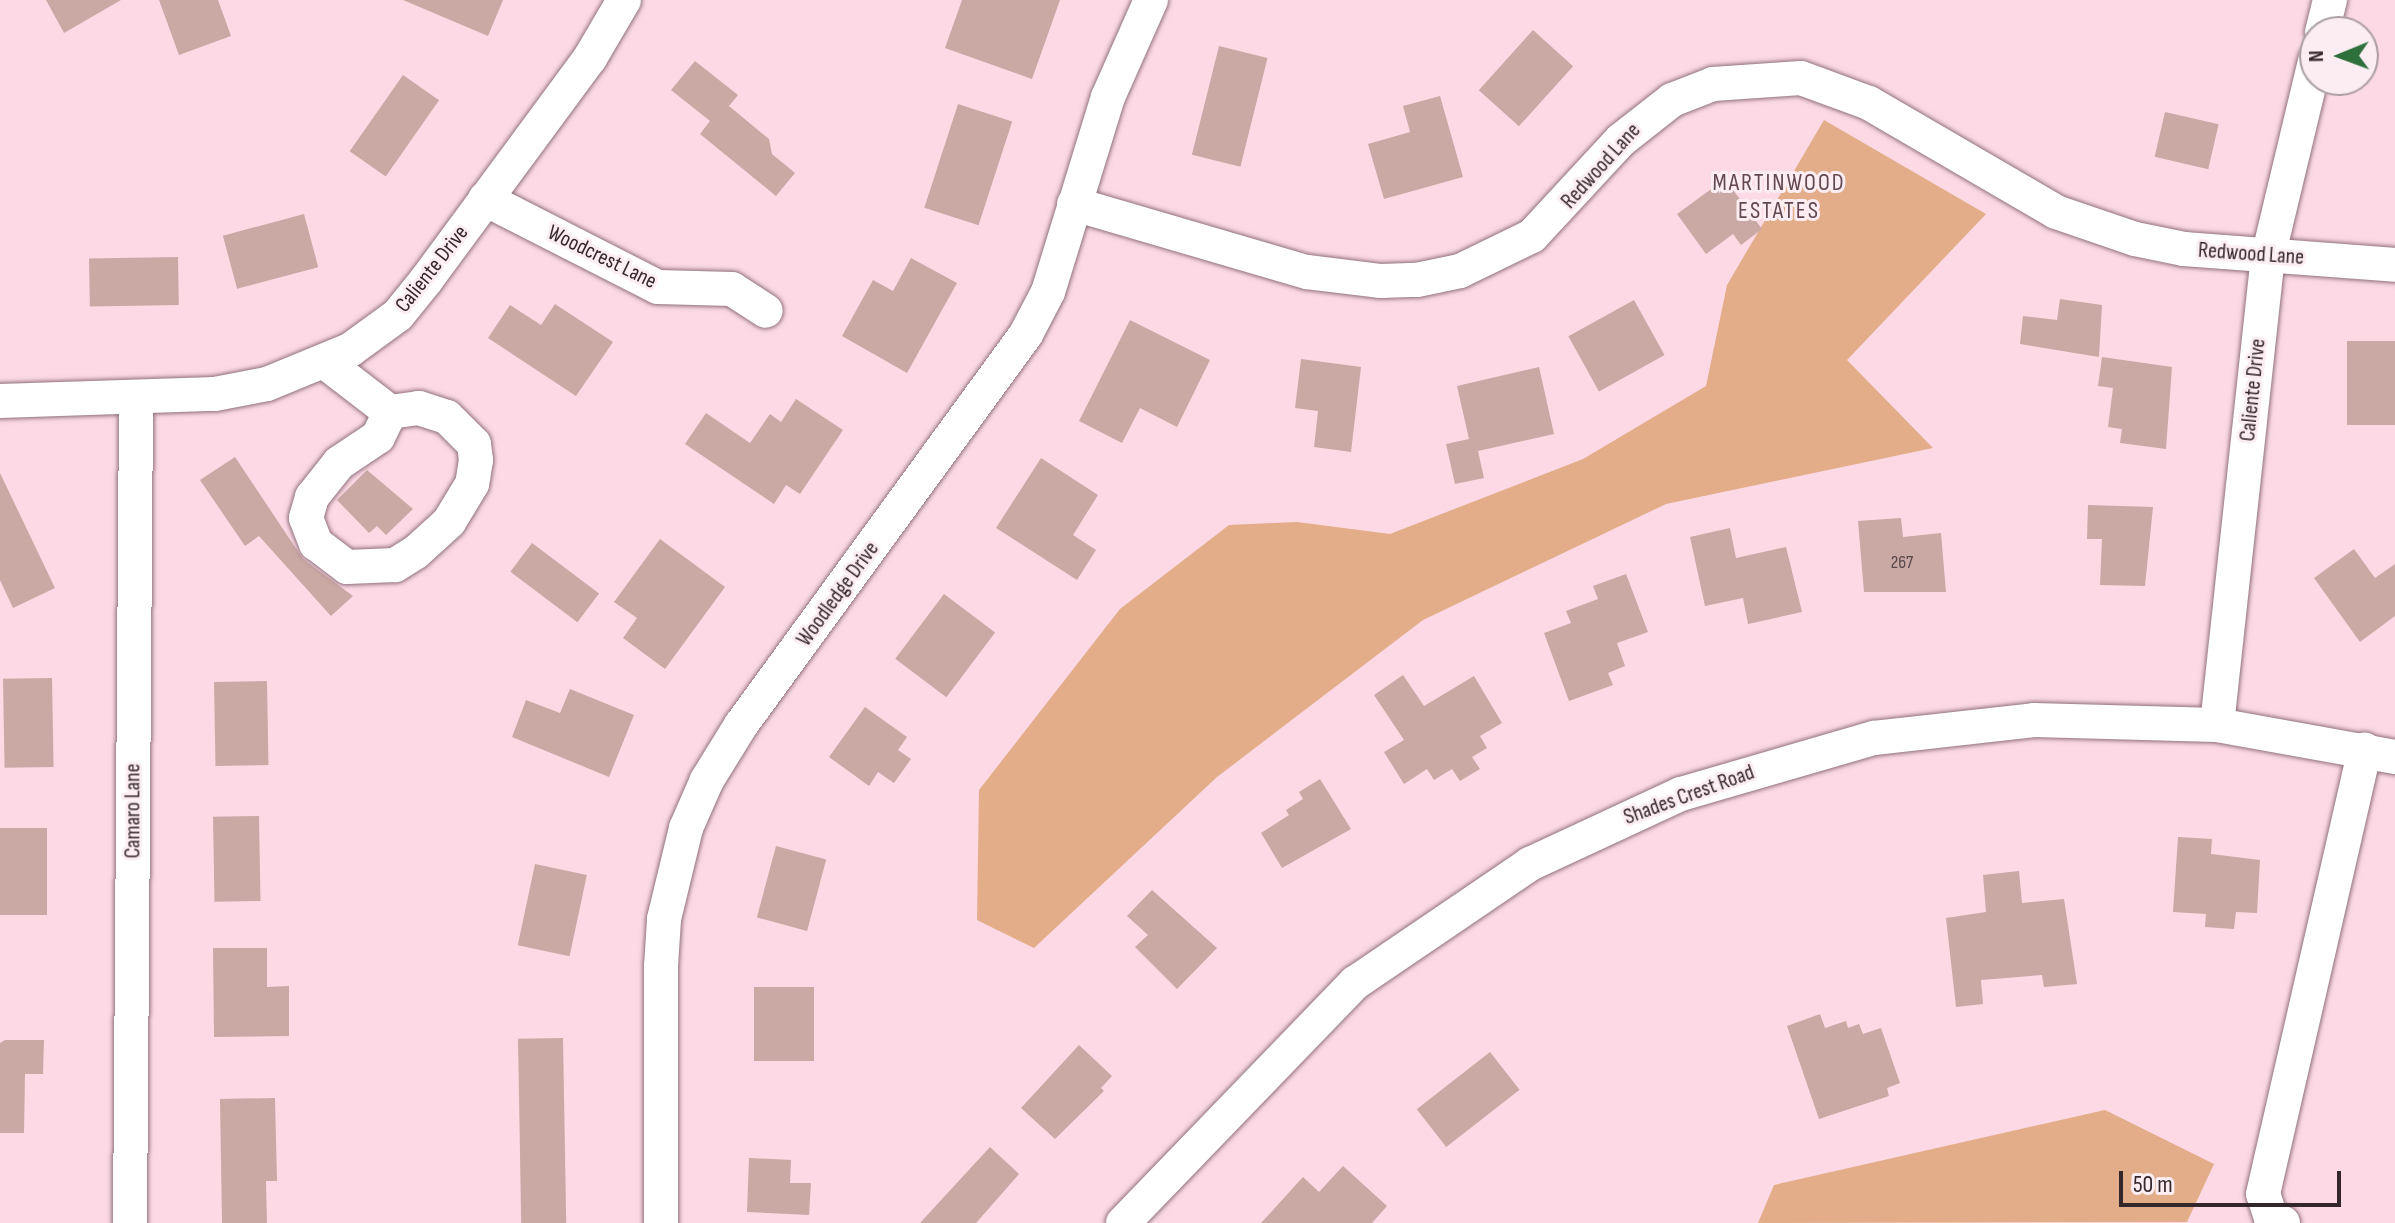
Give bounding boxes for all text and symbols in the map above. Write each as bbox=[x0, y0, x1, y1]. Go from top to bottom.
north arrow bbox=[2299, 16, 2379, 96]
text: N bbox=[2303, 50, 2330, 63]
street label: Redwood Lane bbox=[1556, 118, 1646, 214]
district label: MARTINWOOD ESTATES bbox=[1712, 169, 1846, 225]
street label: Woodcrest Lane bbox=[543, 219, 661, 295]
street label: Caliente Drive bbox=[390, 220, 474, 318]
street label: Redwood Lane bbox=[2197, 237, 2305, 271]
street label: Caliente Drive bbox=[2234, 337, 2272, 443]
street label: Woodledge Drive bbox=[791, 537, 885, 651]
house number: 267 bbox=[1891, 552, 1913, 574]
street label: Shades Crest Road bbox=[1620, 759, 1758, 831]
street label: Camaro Lane bbox=[120, 764, 146, 858]
scale bar bbox=[2123, 1155, 2345, 1205]
text: 50 m bbox=[2133, 1170, 2173, 1199]

